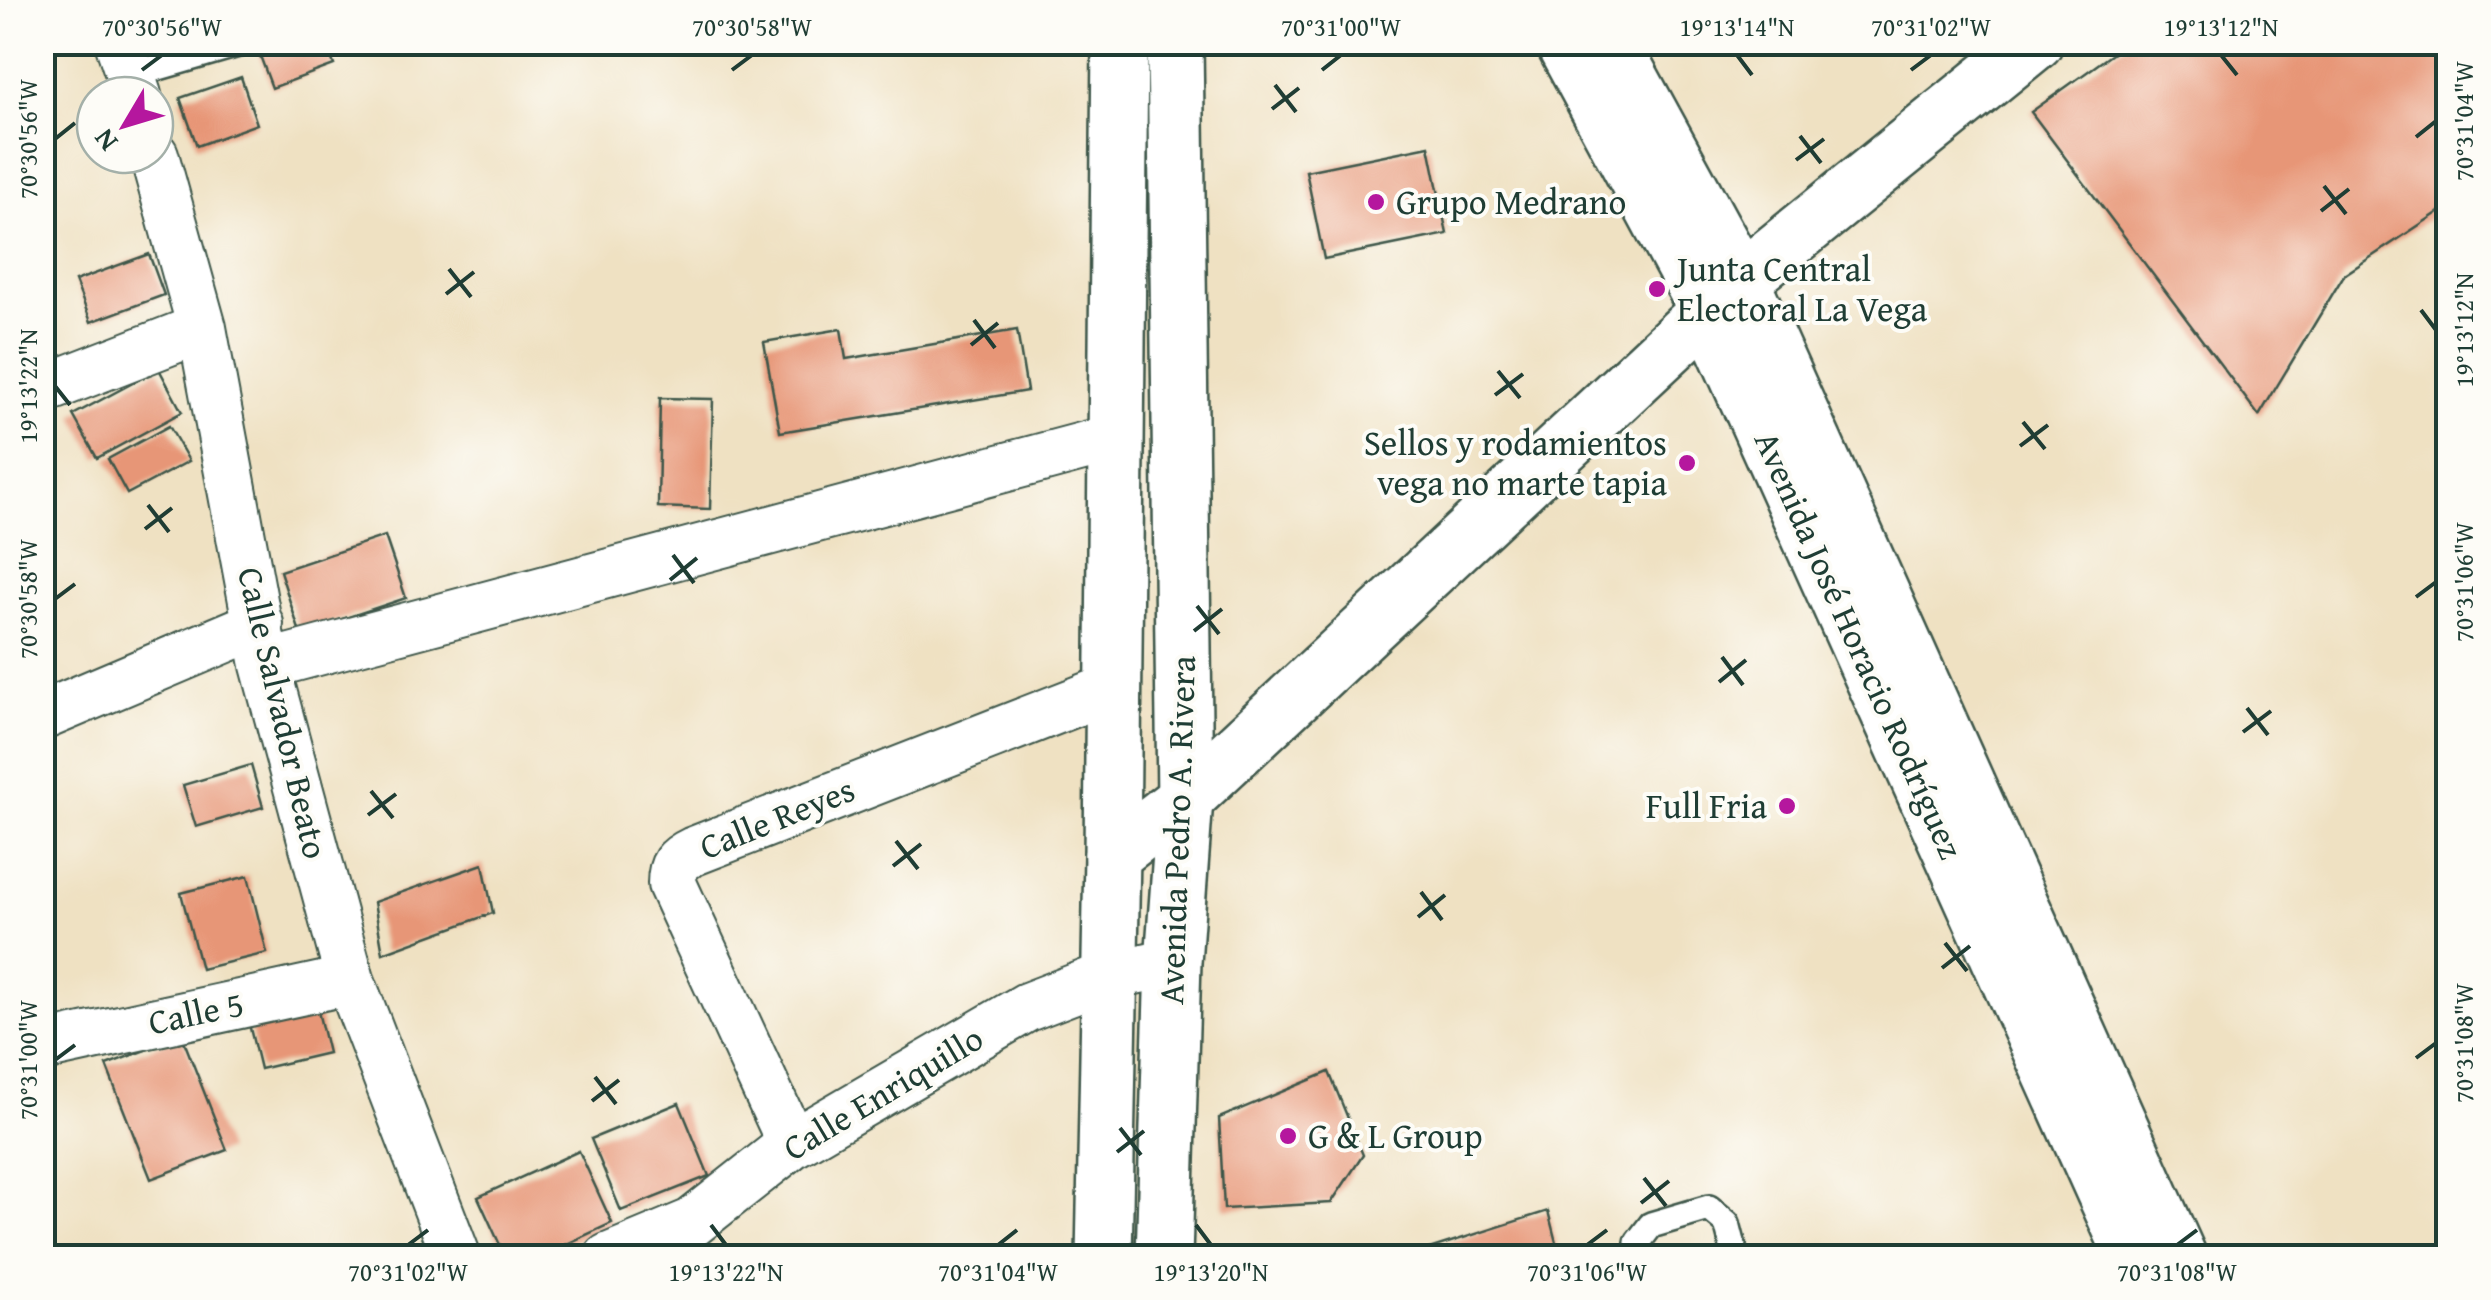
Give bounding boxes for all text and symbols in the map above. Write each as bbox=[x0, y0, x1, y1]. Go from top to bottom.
text: 70°30'56"W bbox=[102, 9, 222, 45]
text: 70°30'58"W bbox=[692, 9, 812, 45]
text: 70°31'00"W bbox=[1281, 9, 1401, 45]
text: 19°13'14"N bbox=[1680, 9, 1794, 45]
text: 70°31'02"W bbox=[1871, 9, 1991, 45]
text: 19°13'12"N bbox=[2164, 9, 2278, 45]
text: 70°31'04"W bbox=[2446, 61, 2482, 181]
north arrow bbox=[75, 75, 175, 175]
text: 70°30'56"W bbox=[10, 79, 46, 199]
text: N bbox=[83, 120, 127, 161]
place label: Grupo Medrano bbox=[1396, 176, 1626, 227]
marker: Grupo Medrano bbox=[1365, 191, 1387, 213]
place label: Junta Central Electoral La Vega bbox=[1673, 243, 1928, 334]
text: 19°13'12"N bbox=[2446, 273, 2482, 387]
marker: Junta Central Electoral La Vega bbox=[1646, 278, 1668, 300]
text: 19°13'22"N bbox=[10, 329, 46, 443]
place label: Sellos y rodamientos vega no marte tapia bbox=[1364, 417, 1667, 508]
street label: Avenida José Horacio Rodríguez bbox=[1742, 423, 1977, 867]
marker: Sellos y rodamientos vega no marte tapia bbox=[1676, 452, 1698, 474]
text: 70°31'06"W bbox=[2446, 522, 2482, 642]
text: 70°30'58"W bbox=[10, 539, 46, 659]
street label: Calle Salvador Beato bbox=[225, 562, 342, 864]
street label: Avenida Pedro A. Rivera bbox=[1145, 654, 1208, 1005]
street label: Calle Reyes bbox=[692, 763, 862, 872]
place label: Full Fria bbox=[1646, 780, 1767, 831]
marker: Full Fria bbox=[1776, 795, 1798, 817]
street label: Calle 5 bbox=[144, 978, 248, 1047]
text: 70°31'08"W bbox=[2446, 983, 2482, 1103]
text: 70°31'00"W bbox=[10, 1000, 46, 1120]
street label: Calle Enriquillo bbox=[773, 1013, 993, 1173]
place label: G & L Group bbox=[1308, 1110, 1483, 1161]
marker: G & L Group bbox=[1277, 1125, 1299, 1147]
text: 70°31'02"W bbox=[348, 1254, 468, 1290]
text: 19°13'22"N bbox=[669, 1254, 783, 1290]
text: 70°31'04"W bbox=[938, 1254, 1058, 1290]
text: 19°13'20"N bbox=[1154, 1254, 1268, 1290]
text: 70°31'06"W bbox=[1527, 1254, 1647, 1290]
text: 70°31'08"W bbox=[2117, 1254, 2237, 1290]

